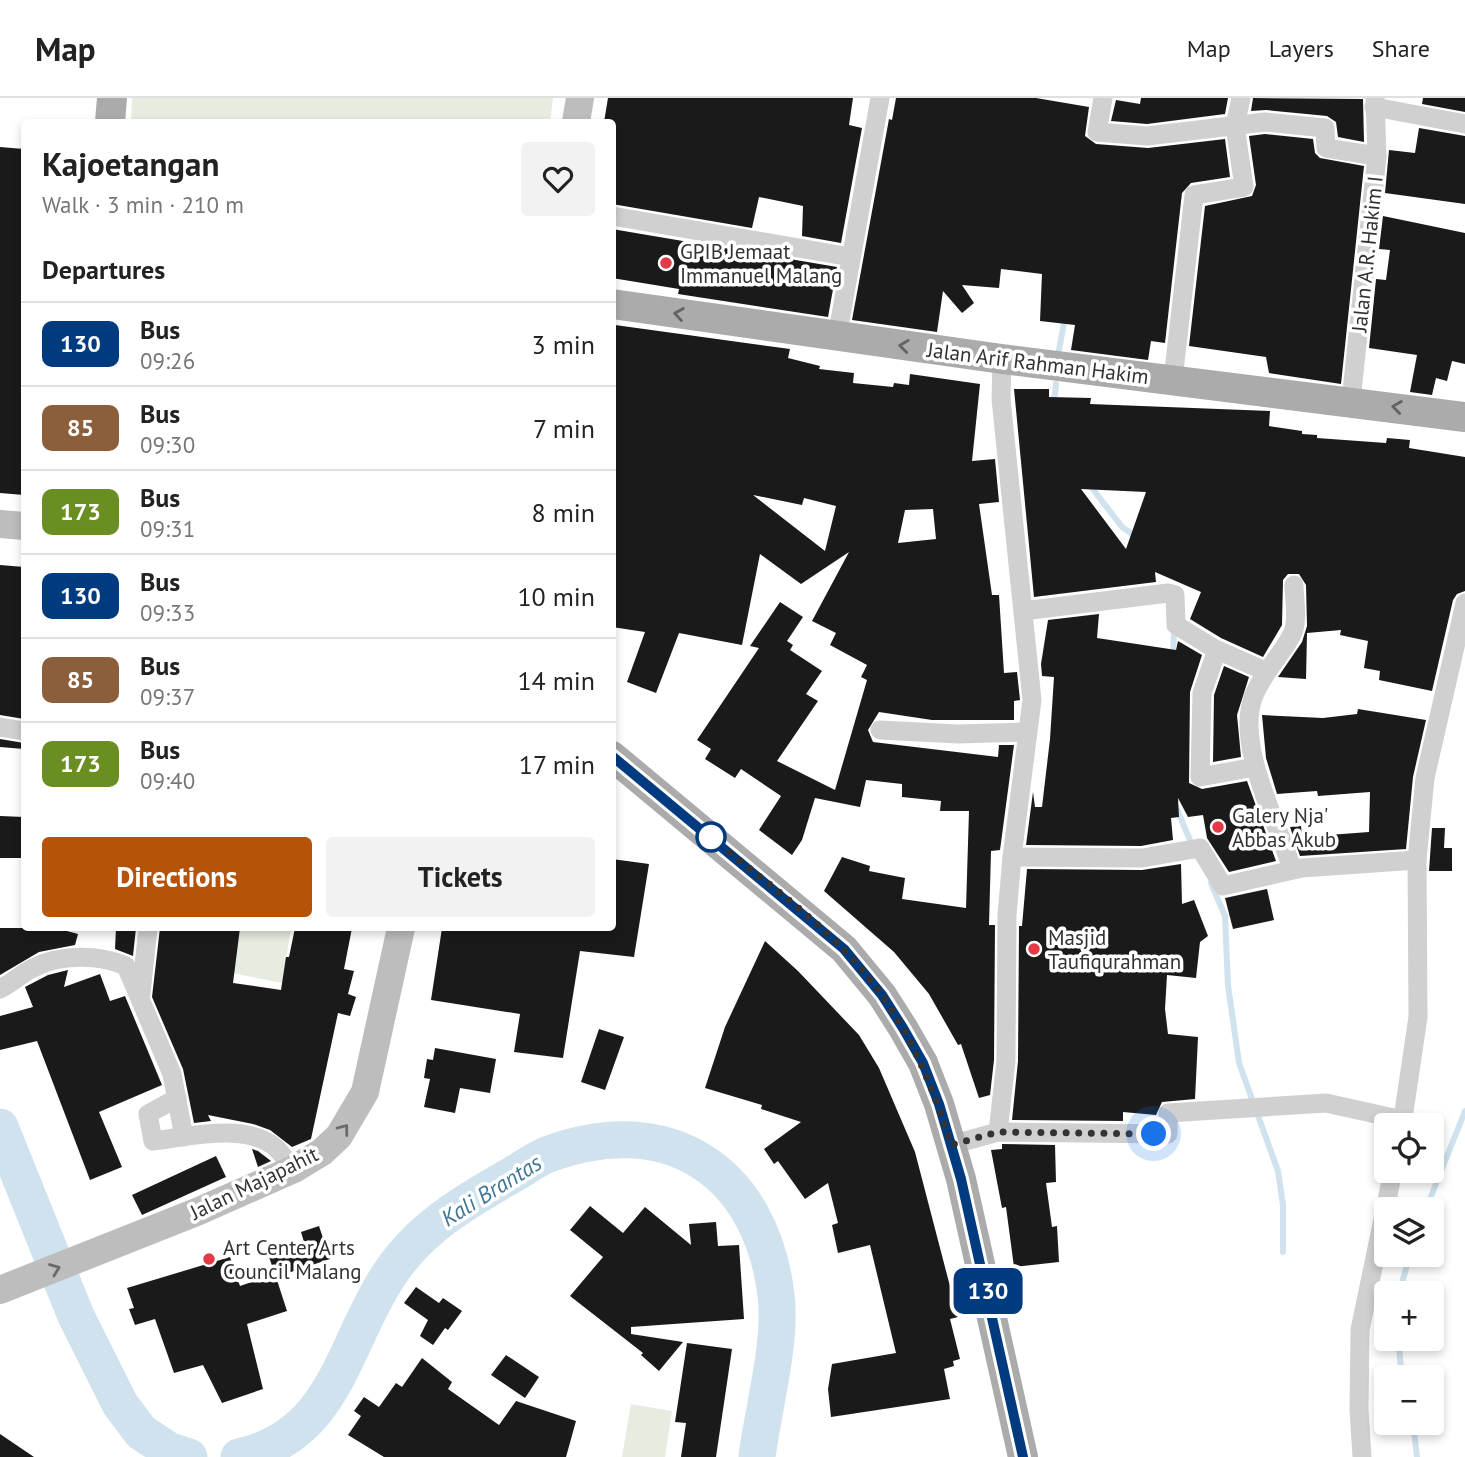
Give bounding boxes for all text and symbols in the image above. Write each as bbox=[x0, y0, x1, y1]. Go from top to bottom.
text: Map bbox=[35, 27, 96, 70]
text: Map bbox=[1187, 33, 1231, 64]
text: Layers bbox=[1269, 33, 1334, 64]
text: Share bbox=[1372, 33, 1430, 64]
text: Kajoetangan bbox=[42, 142, 219, 185]
button: heart bbox=[521, 142, 595, 216]
street label: Jalan A.R. Hakim I bbox=[1345, 175, 1389, 334]
text: Walk · 3 min · 210 m bbox=[42, 190, 244, 219]
place label: GPIB Jemaat Immanuel Malang bbox=[680, 238, 842, 289]
text: Departures bbox=[42, 253, 165, 286]
marker: GPIB Jemaat Immanuel Malang bbox=[658, 255, 674, 271]
one-way arrow bbox=[673, 307, 685, 322]
text: Bus bbox=[140, 313, 180, 346]
text: 130 bbox=[60, 328, 101, 359]
text: 3 min bbox=[532, 328, 595, 361]
street label: Jalan Arif Rahman Hakim bbox=[925, 336, 1150, 390]
one-way arrow bbox=[898, 339, 910, 354]
text: 09:26 bbox=[140, 346, 195, 375]
text: Bus bbox=[140, 397, 180, 430]
one-way arrow bbox=[1392, 400, 1403, 415]
text: 85 bbox=[67, 412, 94, 443]
text: 7 min bbox=[533, 412, 595, 445]
text: 09:30 bbox=[140, 430, 195, 459]
text: Bus bbox=[140, 481, 180, 514]
text: 173 bbox=[60, 496, 101, 527]
text: 8 min bbox=[532, 496, 595, 529]
text: 09:31 bbox=[140, 514, 195, 543]
text: Bus bbox=[140, 565, 180, 598]
text: 130 bbox=[60, 580, 101, 611]
text: 10 min bbox=[517, 580, 595, 613]
text: 09:33 bbox=[140, 598, 195, 627]
text: Bus bbox=[140, 649, 180, 682]
text: 85 bbox=[67, 664, 94, 695]
text: 14 min bbox=[517, 664, 595, 697]
text: 09:37 bbox=[140, 682, 195, 711]
text: Bus bbox=[140, 733, 180, 766]
text: 173 bbox=[60, 748, 101, 779]
text: 17 min bbox=[519, 748, 595, 781]
text: 09:40 bbox=[140, 766, 195, 795]
place label: Galery Nja' Abbas Akub bbox=[1232, 802, 1336, 853]
marker: Galery Nja' Abbas Akub bbox=[1210, 819, 1226, 835]
unlabelled marker bbox=[696, 822, 726, 852]
button: Directions bbox=[42, 837, 312, 917]
button: Tickets bbox=[326, 837, 595, 917]
place label: Masjid Taufiqurahman bbox=[1048, 924, 1181, 975]
marker: Masjid Taufiqurahman bbox=[1026, 941, 1042, 957]
map controls bbox=[1374, 1113, 1444, 1435]
button: locate bbox=[1374, 1113, 1444, 1183]
your location bbox=[1136, 1116, 1171, 1151]
one-way arrow bbox=[335, 1124, 348, 1136]
street label: Jalan Majapahit bbox=[185, 1140, 322, 1226]
water label: Kali Brantas bbox=[435, 1147, 547, 1232]
button: layers bbox=[1374, 1197, 1444, 1267]
place label: Art Center Arts Council Malang bbox=[223, 1234, 362, 1285]
marker: Art Center Arts Council Malang bbox=[201, 1251, 217, 1267]
one-way arrow bbox=[49, 1263, 61, 1277]
line badge: 130 bbox=[948, 1268, 1028, 1314]
text: 130 bbox=[968, 1275, 1008, 1306]
button: + bbox=[1374, 1281, 1444, 1351]
button: − bbox=[1374, 1365, 1444, 1435]

